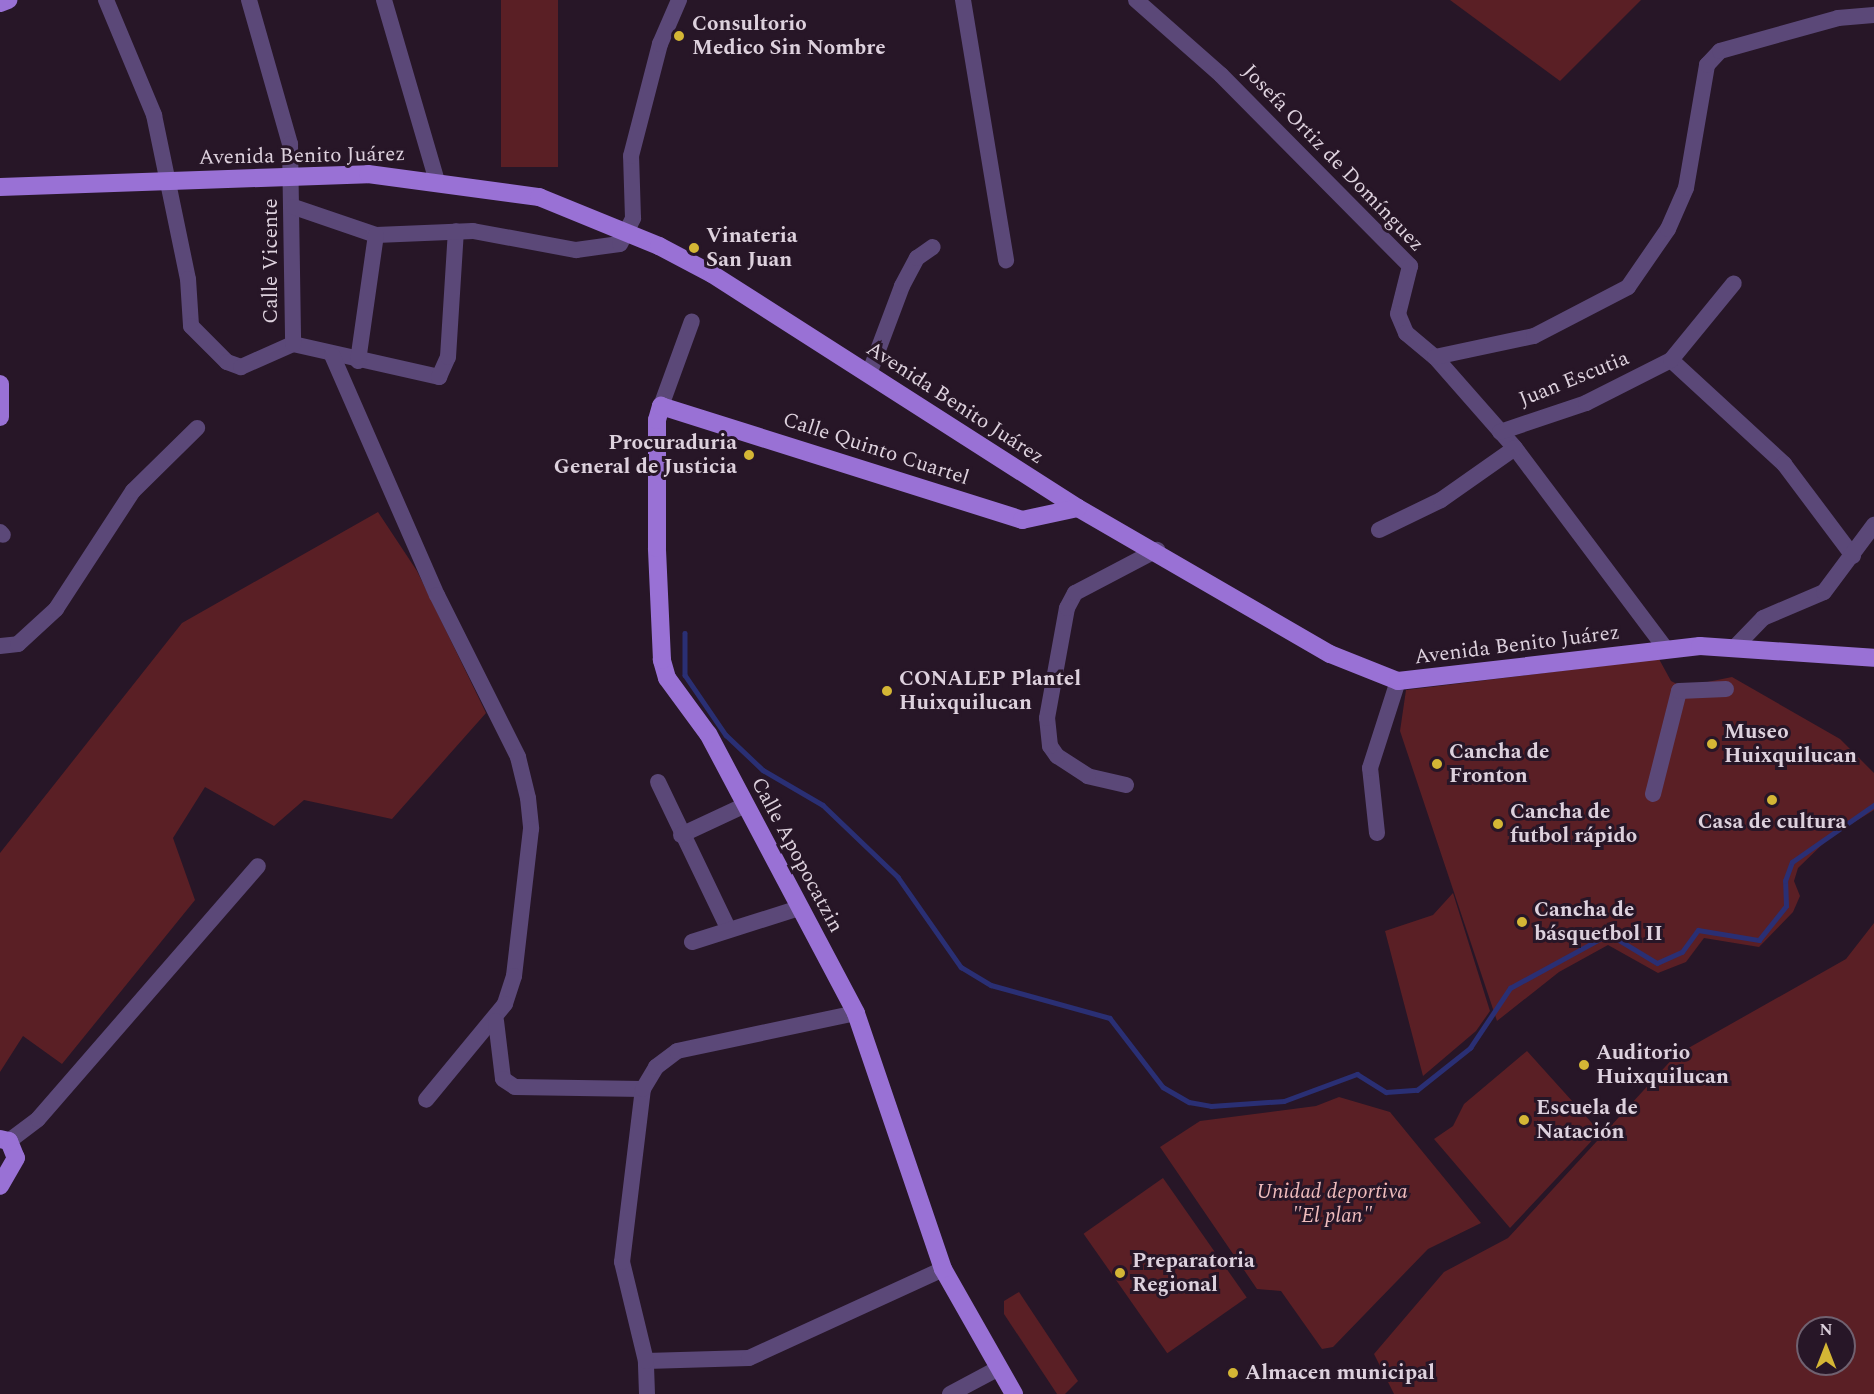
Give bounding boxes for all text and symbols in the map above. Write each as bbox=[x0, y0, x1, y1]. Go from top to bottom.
place label: Consultorio Medico Sin Nombre bbox=[692, 11, 886, 61]
marker: Consultorio Medico Sin Nombre bbox=[670, 27, 688, 45]
street label: Josefa Ortiz de Domínguez bbox=[1237, 59, 1429, 257]
street label: Avenida Benito Juárez bbox=[198, 142, 406, 170]
street label: Calle Vicente bbox=[258, 198, 284, 324]
place label: Vinateria San Juan bbox=[706, 223, 798, 273]
marker: Vinateria San Juan bbox=[687, 241, 701, 255]
street label: Avenida Benito Juárez bbox=[861, 336, 1049, 470]
street label: Juan Escutia bbox=[1515, 346, 1633, 412]
street label: Calle Quinto Cuartel bbox=[780, 407, 972, 491]
place label: Procuraduria General de Justicia bbox=[554, 430, 737, 480]
marker: Procuraduria General de Justicia bbox=[742, 448, 756, 462]
street label: Avenida Benito Juárez bbox=[1413, 620, 1621, 670]
place label: CONALEP Plantel Huixquilucan bbox=[899, 666, 1081, 716]
marker: CONALEP Plantel Huixquilucan bbox=[880, 684, 894, 698]
place label: Museo Huixquilucan bbox=[1724, 719, 1857, 769]
marker: Museo Huixquilucan bbox=[1705, 737, 1719, 751]
place label: Cancha de Fronton bbox=[1449, 739, 1549, 789]
marker: Cancha de Fronton bbox=[1430, 757, 1444, 771]
street label: Calle Apopocatzin bbox=[745, 773, 849, 937]
marker: Casa de cultura bbox=[1765, 793, 1779, 807]
place label: Cancha de futbol rápido bbox=[1510, 799, 1637, 849]
place label: Casa de cultura bbox=[1698, 809, 1846, 835]
marker: Cancha de futbol rápido bbox=[1491, 817, 1505, 831]
place label: Cancha de básquetbol II bbox=[1534, 897, 1663, 947]
marker: Cancha de básquetbol II bbox=[1515, 915, 1529, 929]
place label: Auditorio Huixquilucan bbox=[1596, 1040, 1729, 1090]
marker: Auditorio Huixquilucan bbox=[1577, 1058, 1591, 1072]
place label: Escuela de Natación bbox=[1536, 1095, 1638, 1145]
marker: Escuela de Natación bbox=[1517, 1113, 1531, 1127]
park label: Unidad deportiva "El plan" bbox=[1256, 1179, 1408, 1229]
place label: Preparatoria Regional bbox=[1132, 1248, 1255, 1298]
marker: Preparatoria Regional bbox=[1113, 1266, 1127, 1280]
north arrow bbox=[1796, 1316, 1856, 1376]
text: N bbox=[1819, 1318, 1833, 1342]
place label: Almacen municipal bbox=[1245, 1360, 1435, 1386]
marker: Almacen municipal bbox=[1226, 1366, 1240, 1380]

